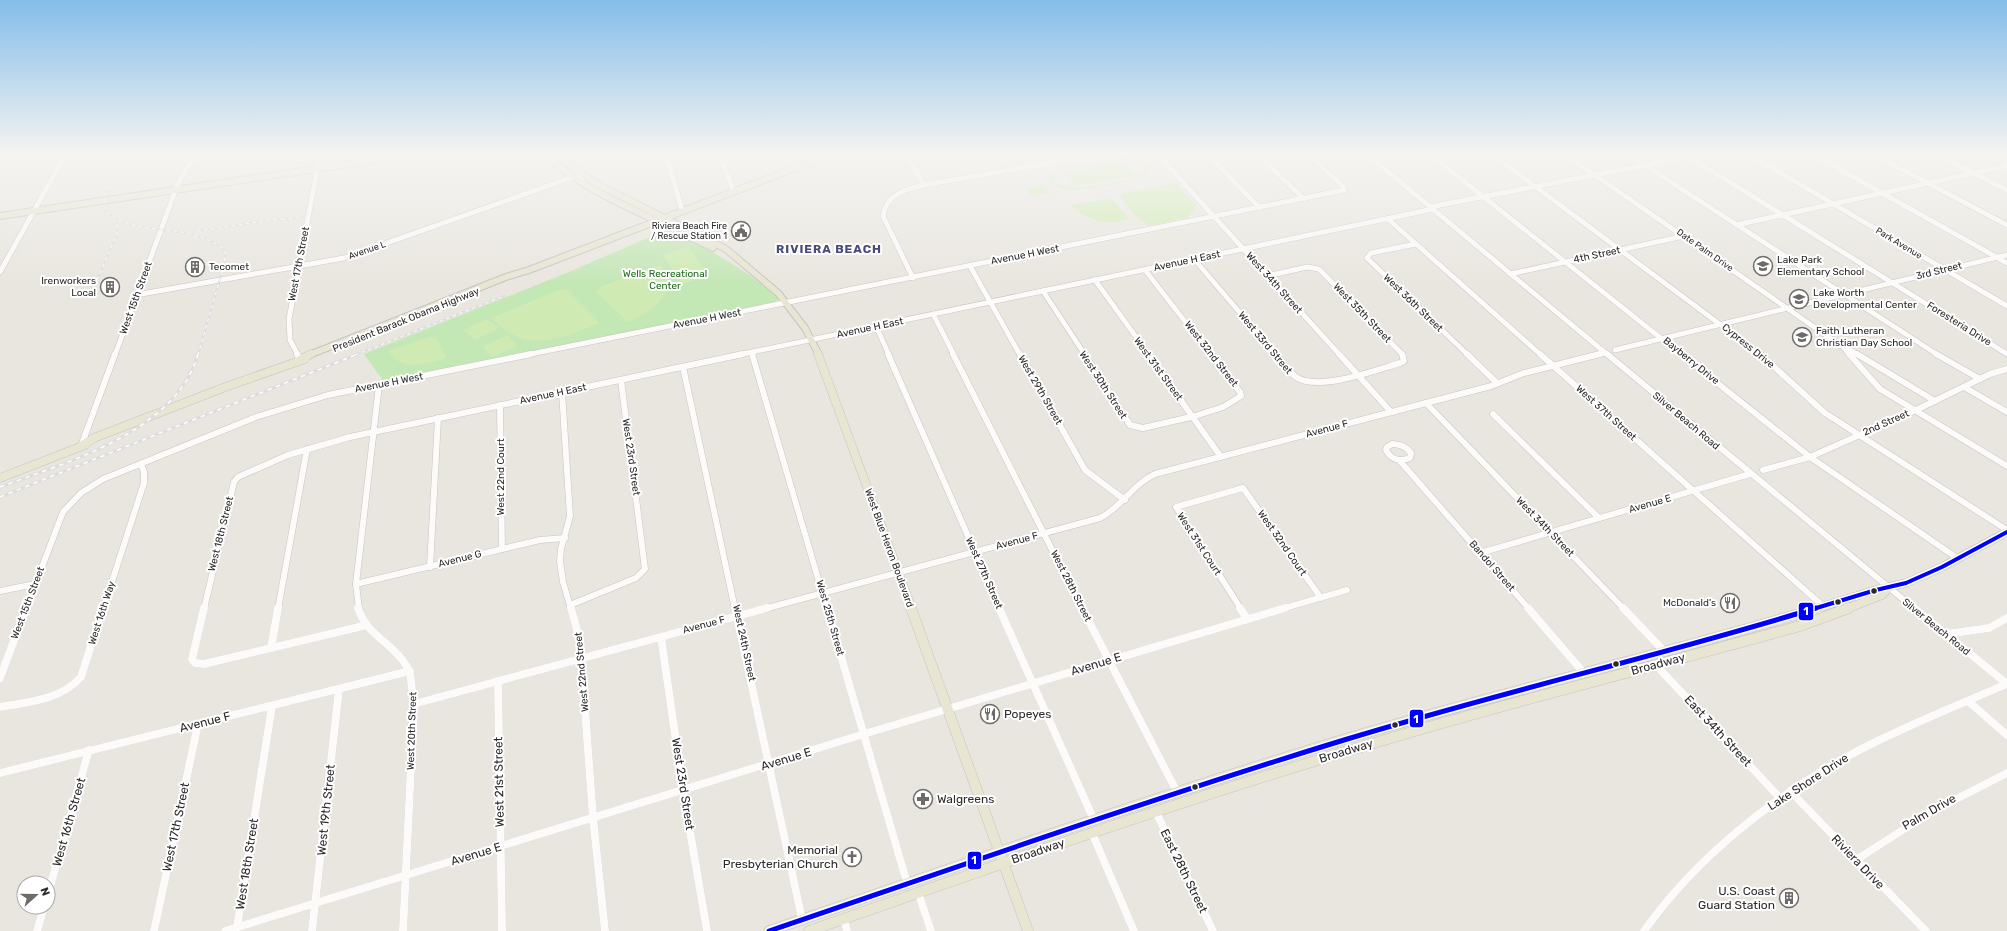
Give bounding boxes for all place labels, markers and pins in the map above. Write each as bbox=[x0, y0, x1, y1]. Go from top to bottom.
public building icon: Riviera Beach Fire / Rescue Station 1 bbox=[730, 220, 752, 242]
place label: Riviera Beach Fire / Rescue Station 1 bbox=[651, 221, 727, 241]
place label: Lake Park Elementary School bbox=[1777, 254, 1864, 278]
school or university icon: Lake Park Elementary School bbox=[1752, 255, 1774, 277]
building icon: Tecomet bbox=[184, 256, 206, 278]
place label: Tecomet bbox=[209, 261, 249, 273]
place label: Irenworkers Local bbox=[41, 275, 96, 299]
building icon: Irenworkers Local bbox=[99, 276, 121, 298]
place label: Lake Worth Developmental Center bbox=[1813, 287, 1917, 311]
school or university icon: Lake Worth Developmental Center bbox=[1788, 288, 1810, 310]
place label: Faith Lutheran Christian Day School bbox=[1816, 325, 1912, 349]
school or university icon: Faith Lutheran Christian Day School bbox=[1791, 326, 1813, 348]
unlabelled marker bbox=[1869, 586, 1879, 596]
restaurant icon: McDonald's bbox=[1719, 592, 1741, 614]
place label: McDonald's bbox=[1663, 597, 1716, 609]
unlabelled marker bbox=[1833, 597, 1843, 607]
unlabelled marker bbox=[1611, 659, 1621, 669]
restaurant icon: Popeyes bbox=[979, 703, 1001, 725]
place label: Popeyes bbox=[1004, 707, 1051, 721]
unlabelled marker bbox=[1390, 720, 1400, 730]
unlabelled marker bbox=[1190, 782, 1200, 792]
pharmacy icon: Walgreens bbox=[912, 788, 934, 810]
place label: Walgreens bbox=[937, 792, 994, 806]
place label: Memorial Presbyterian Church bbox=[723, 843, 838, 871]
church icon: Memorial Presbyterian Church bbox=[841, 846, 863, 868]
place label: U.S. Coast Guard Station bbox=[1698, 884, 1775, 912]
building icon: U.S. Coast Guard Station bbox=[1778, 887, 1800, 909]

